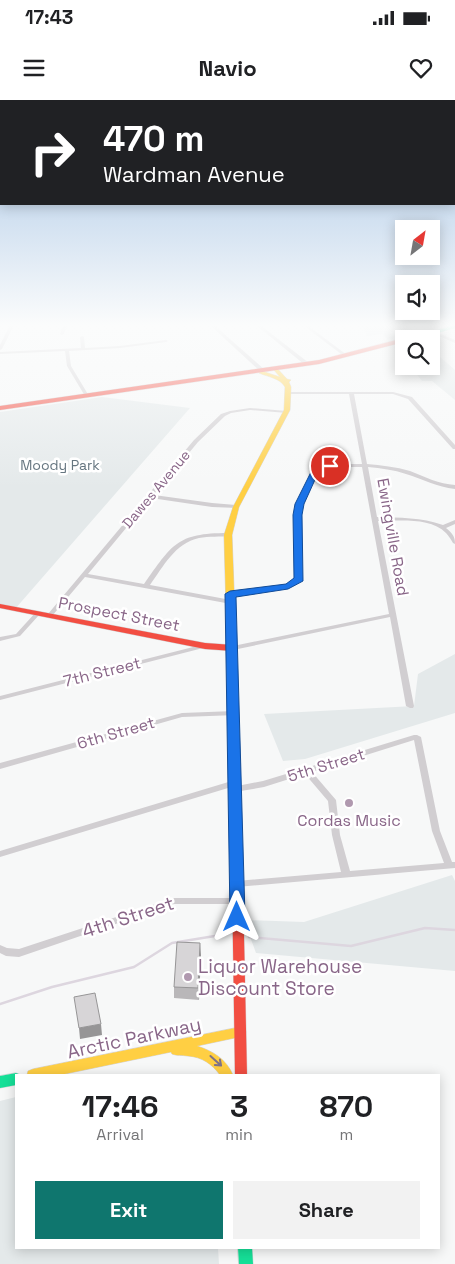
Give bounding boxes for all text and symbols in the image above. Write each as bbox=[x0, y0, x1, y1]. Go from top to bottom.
text: 17:43 bbox=[25, 5, 73, 30]
icon: menu bbox=[20, 54, 48, 82]
text: Navio bbox=[198, 54, 257, 82]
icon: heart bbox=[407, 54, 435, 82]
text: 470 m bbox=[103, 117, 205, 161]
icon: right bbox=[20, 120, 85, 185]
text: Wardman Avenue bbox=[103, 160, 285, 188]
north arrow bbox=[395, 220, 440, 265]
map controls bbox=[395, 220, 440, 375]
button: sound bbox=[395, 275, 440, 320]
button: search bbox=[395, 330, 440, 375]
pin bbox=[309, 445, 351, 487]
street label: Dawes Avenue bbox=[118, 446, 194, 532]
icon: arrive bbox=[316, 452, 344, 480]
park label: Moody Park bbox=[20, 456, 100, 474]
street label: Ewingville Road bbox=[372, 477, 414, 597]
street label: Prospect Street bbox=[57, 592, 181, 636]
street label: 7th Street bbox=[61, 652, 143, 692]
street label: 6th Street bbox=[75, 712, 157, 754]
street label: 5th Street bbox=[285, 743, 367, 787]
marker: Cordas Music bbox=[343, 797, 355, 809]
place label: Cordas Music bbox=[297, 810, 401, 831]
street label: 4th Street bbox=[79, 890, 177, 944]
position arrow bbox=[210, 890, 262, 942]
place label: Liquor Warehouse Discount Store bbox=[198, 954, 362, 1001]
marker: Liquor Warehouse Discount Store bbox=[182, 971, 194, 983]
street label: Arctic Parkway bbox=[65, 1012, 203, 1064]
one-way arrow bbox=[209, 1056, 222, 1067]
text: 17:46 bbox=[82, 1087, 159, 1126]
text: 3 bbox=[230, 1087, 248, 1126]
text: 870 bbox=[320, 1087, 373, 1126]
text: Arrival bbox=[96, 1124, 144, 1145]
text: min bbox=[225, 1124, 253, 1145]
text: m bbox=[339, 1124, 353, 1145]
button: Exit bbox=[35, 1181, 223, 1239]
button: Share bbox=[233, 1181, 420, 1239]

